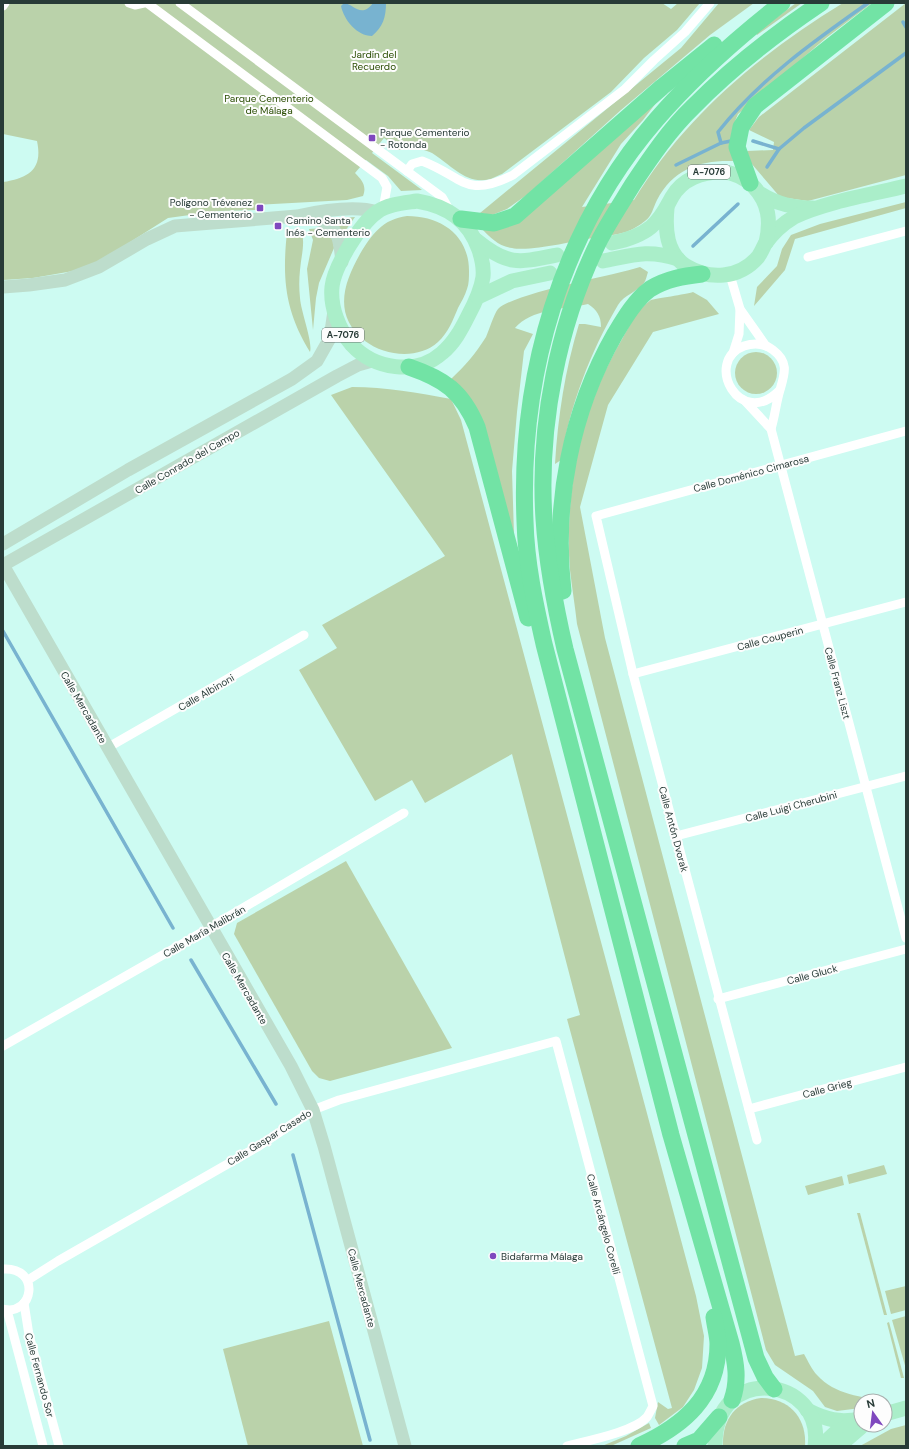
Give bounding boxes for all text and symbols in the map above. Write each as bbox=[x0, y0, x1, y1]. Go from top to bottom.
park label: Jardín del Recuerdo bbox=[351, 48, 397, 73]
park label: Parque Cementerio de Málaga bbox=[224, 92, 314, 117]
place label: Parque Cementerio - Rotonda bbox=[380, 126, 470, 151]
marker: Parque Cementerio - Rotonda bbox=[367, 133, 377, 143]
road number: A-7076 bbox=[688, 165, 730, 179]
place label: Polígono Trévenez - Cementerio bbox=[170, 196, 252, 221]
marker: Polígono Trévenez - Cementerio bbox=[255, 203, 265, 213]
place label: Camino Santa Inés - Cementerio bbox=[286, 214, 370, 239]
marker: Camino Santa Inés - Cementerio bbox=[273, 221, 283, 231]
road number: A-7076 bbox=[322, 328, 364, 342]
street label: Calle Conrado del Campo bbox=[133, 426, 242, 497]
street label: Calle Doménico Cimarosa bbox=[692, 452, 810, 495]
street label: Calle Couperin bbox=[736, 623, 805, 654]
street label: Calle Franz Liszt bbox=[822, 646, 853, 721]
street label: Calle Mercadante bbox=[58, 669, 110, 746]
street label: Calle Albinoni bbox=[176, 671, 237, 714]
street label: Calle Antón Dvorak bbox=[656, 785, 691, 873]
street label: Calle Luigi Cherubini bbox=[744, 788, 838, 825]
street label: Calle María Malibrán bbox=[161, 902, 248, 960]
street label: Calle Mercadante bbox=[219, 950, 271, 1027]
street label: Calle Gluck bbox=[785, 962, 839, 987]
street label: Calle Grieg bbox=[801, 1076, 854, 1101]
street label: Calle Gaspar Casado bbox=[225, 1106, 314, 1169]
street label: Calle Arcángelo Corelli bbox=[584, 1172, 623, 1276]
street label: Calle Mercadante bbox=[345, 1247, 378, 1329]
place label: Bidafarma Málaga bbox=[501, 1250, 583, 1263]
marker: Bidafarma Málaga bbox=[488, 1251, 498, 1261]
street label: Calle Fernando Sor bbox=[22, 1331, 57, 1419]
north arrow bbox=[853, 1393, 893, 1433]
text: N bbox=[865, 1396, 876, 1411]

